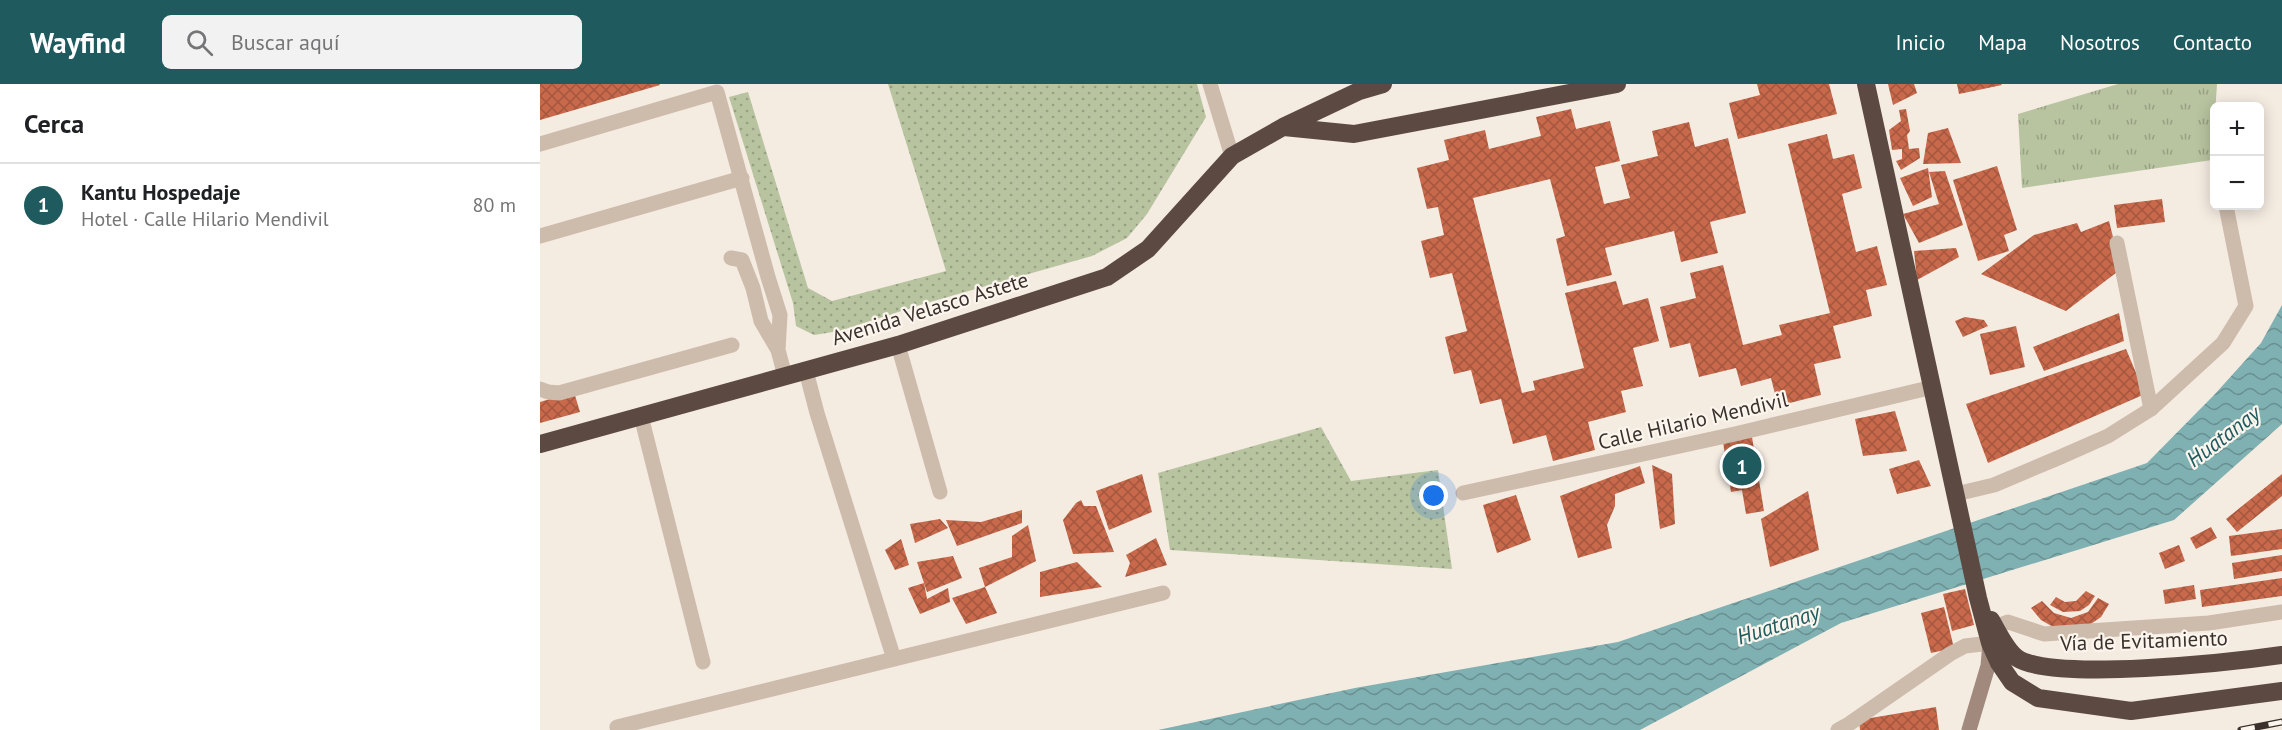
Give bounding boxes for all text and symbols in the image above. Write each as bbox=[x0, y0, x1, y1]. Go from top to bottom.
search box bbox=[162, 15, 582, 69]
text: Wayfind bbox=[30, 24, 126, 61]
icon: search bbox=[183, 26, 216, 59]
text: Buscar aquí bbox=[231, 28, 340, 56]
text: Inicio bbox=[1896, 29, 1945, 56]
text: Mapa bbox=[1978, 29, 2027, 56]
text: Nosotros bbox=[2060, 29, 2140, 56]
text: Contacto bbox=[2173, 29, 2252, 56]
map controls bbox=[2210, 102, 2264, 210]
button: + bbox=[2210, 102, 2264, 156]
text: Cerca bbox=[24, 107, 84, 140]
button: − bbox=[2210, 156, 2264, 210]
text: Kantu Hospedaje bbox=[81, 178, 241, 206]
text: 1 bbox=[38, 192, 49, 218]
text: 80 m bbox=[473, 192, 516, 218]
text: Hotel · Calle Hilario Mendivil bbox=[81, 206, 329, 232]
street label: Avenida Velasco Astete bbox=[828, 266, 1031, 351]
street label: Calle Hilario Mendivil bbox=[1595, 386, 1790, 455]
water label: Huatanay bbox=[2180, 398, 2267, 473]
pin: 1 bbox=[1722, 444, 1762, 488]
your location bbox=[1419, 481, 1448, 510]
water label: Huatanay bbox=[1733, 597, 1824, 651]
street label: Vía de Evitamiento bbox=[2059, 624, 2228, 657]

